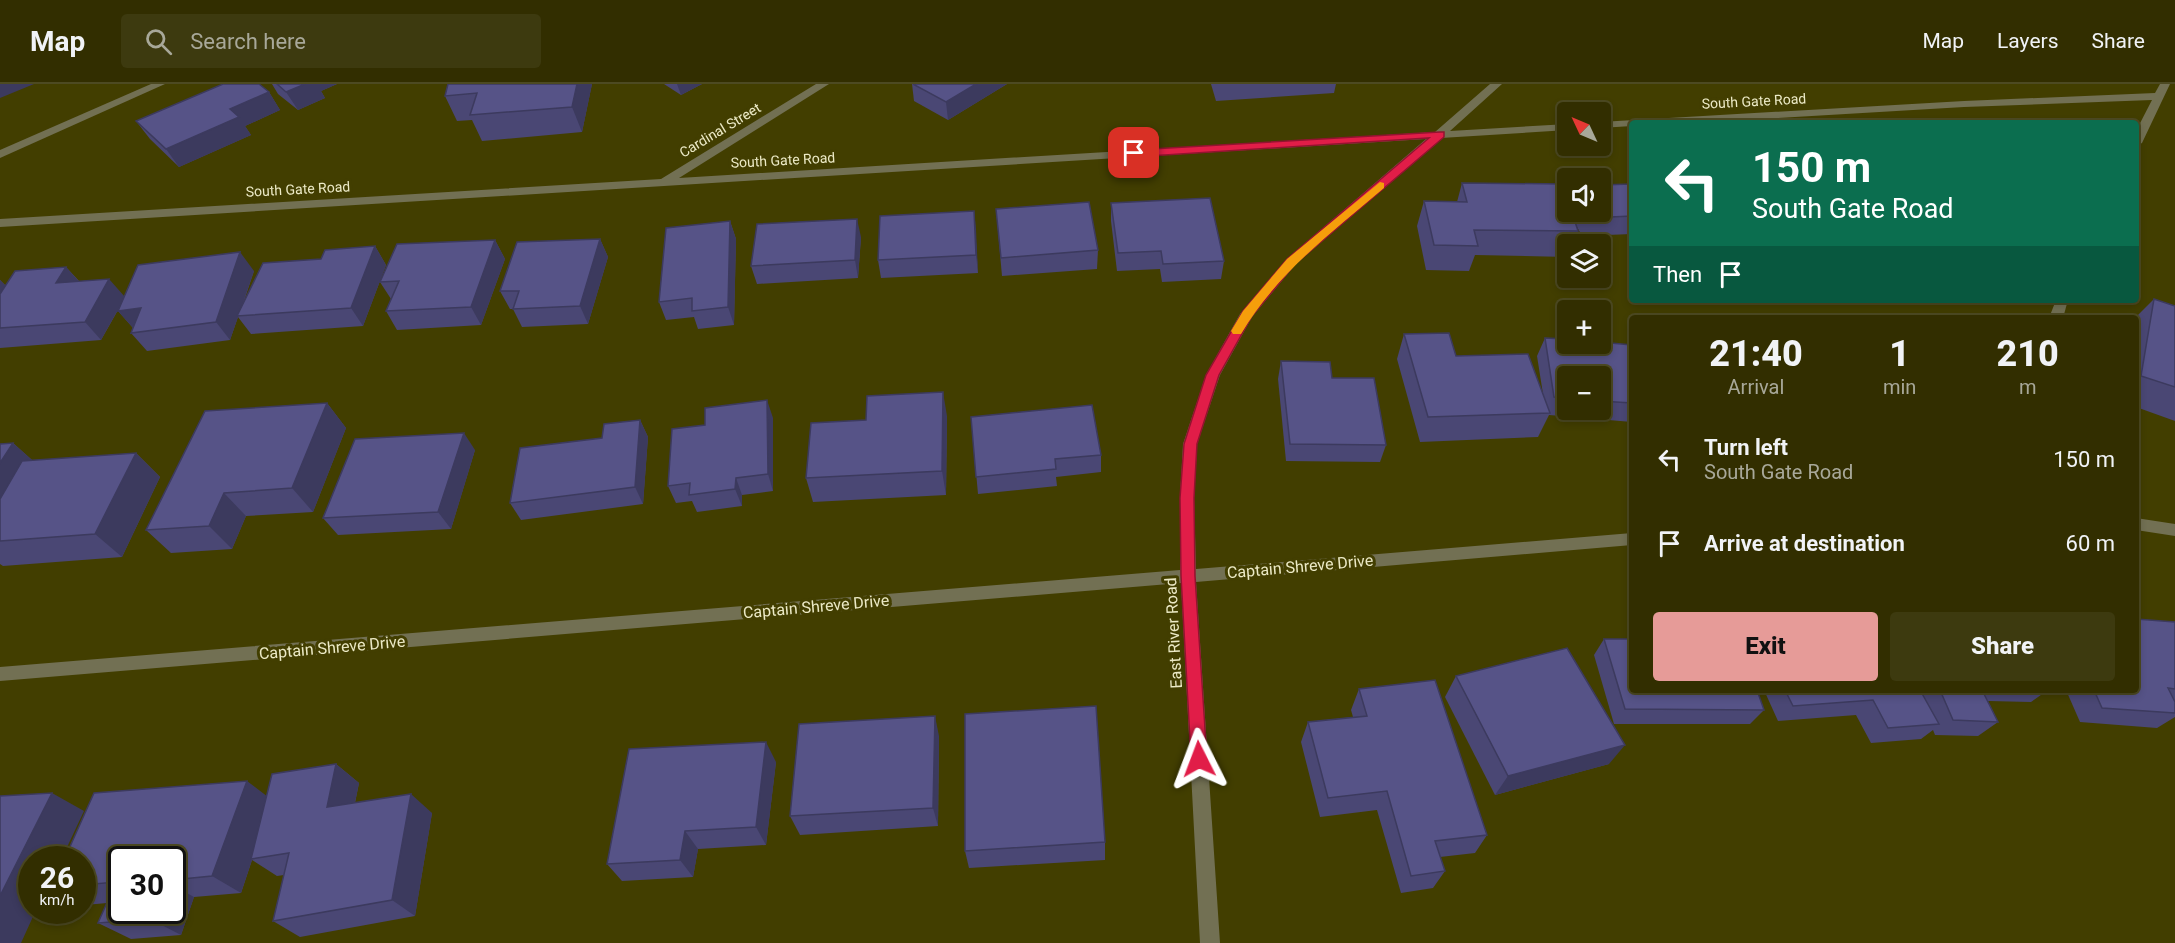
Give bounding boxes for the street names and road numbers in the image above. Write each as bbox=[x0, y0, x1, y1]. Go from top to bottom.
street label: South Gate Road bbox=[1701, 90, 1807, 112]
street label: Cardinal Street bbox=[677, 99, 764, 161]
street label: South Gate Road bbox=[730, 149, 836, 171]
street label: South Gate Road bbox=[245, 178, 351, 200]
street label: Captain Shreve Drive bbox=[1226, 551, 1374, 582]
street label: East River Road bbox=[1161, 577, 1186, 689]
street label: Captain Shreve Drive bbox=[742, 591, 890, 622]
street label: Captain Shreve Drive bbox=[258, 632, 406, 663]

